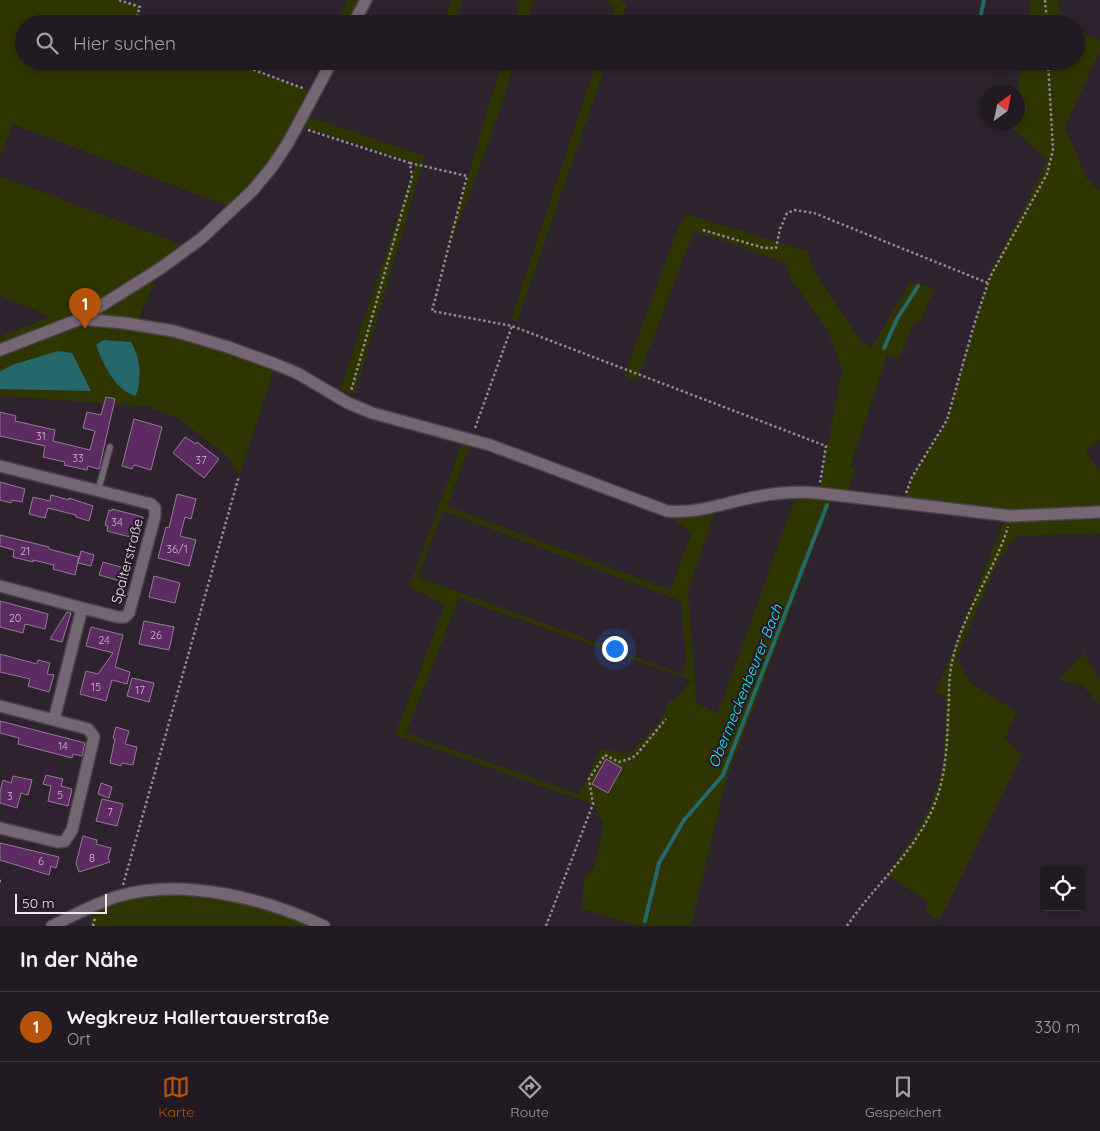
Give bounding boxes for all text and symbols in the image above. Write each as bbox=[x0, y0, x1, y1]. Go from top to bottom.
search box bbox=[15, 15, 1085, 70]
icon: search bbox=[33, 29, 61, 57]
text: Hier suchen bbox=[73, 31, 176, 55]
north arrow bbox=[980, 85, 1025, 130]
pin: 1 bbox=[69, 288, 101, 329]
house number: 31 bbox=[36, 429, 46, 443]
house number: 33 bbox=[72, 451, 84, 465]
house number: 37 bbox=[195, 453, 207, 467]
house number: 34 bbox=[111, 515, 123, 529]
street label: Spalterstraße bbox=[107, 516, 147, 606]
house number: 36/1 bbox=[166, 542, 188, 556]
house number: 21 bbox=[20, 544, 30, 558]
water label: Obermeckenbeurer Bach bbox=[703, 601, 787, 771]
house number: 20 bbox=[9, 611, 21, 625]
house number: 26 bbox=[150, 628, 162, 642]
house number: 24 bbox=[98, 633, 110, 647]
your location bbox=[602, 636, 628, 662]
house number: 15 bbox=[91, 680, 101, 694]
house number: 17 bbox=[135, 683, 145, 697]
house number: 14 bbox=[58, 739, 68, 753]
house number: 5 bbox=[57, 788, 63, 802]
house number: 3 bbox=[7, 789, 13, 803]
house number: 7 bbox=[107, 805, 113, 819]
house number: 8 bbox=[89, 851, 95, 865]
house number: 6 bbox=[38, 854, 44, 868]
map controls bbox=[1040, 866, 1085, 911]
button: locate bbox=[1040, 866, 1085, 911]
scale bar bbox=[15, 891, 108, 914]
text: 50 m bbox=[22, 894, 55, 912]
text: In der Nähe bbox=[20, 946, 138, 972]
text: Wegkreuz Hallertauerstraße bbox=[67, 1005, 329, 1029]
text: 1 bbox=[33, 1017, 39, 1037]
text: 330 m bbox=[1035, 1017, 1080, 1037]
text: Ort bbox=[67, 1029, 91, 1049]
tab: Karte bbox=[158, 1073, 194, 1121]
tab: Route bbox=[510, 1073, 549, 1121]
tab: Gespeichert bbox=[865, 1073, 942, 1121]

